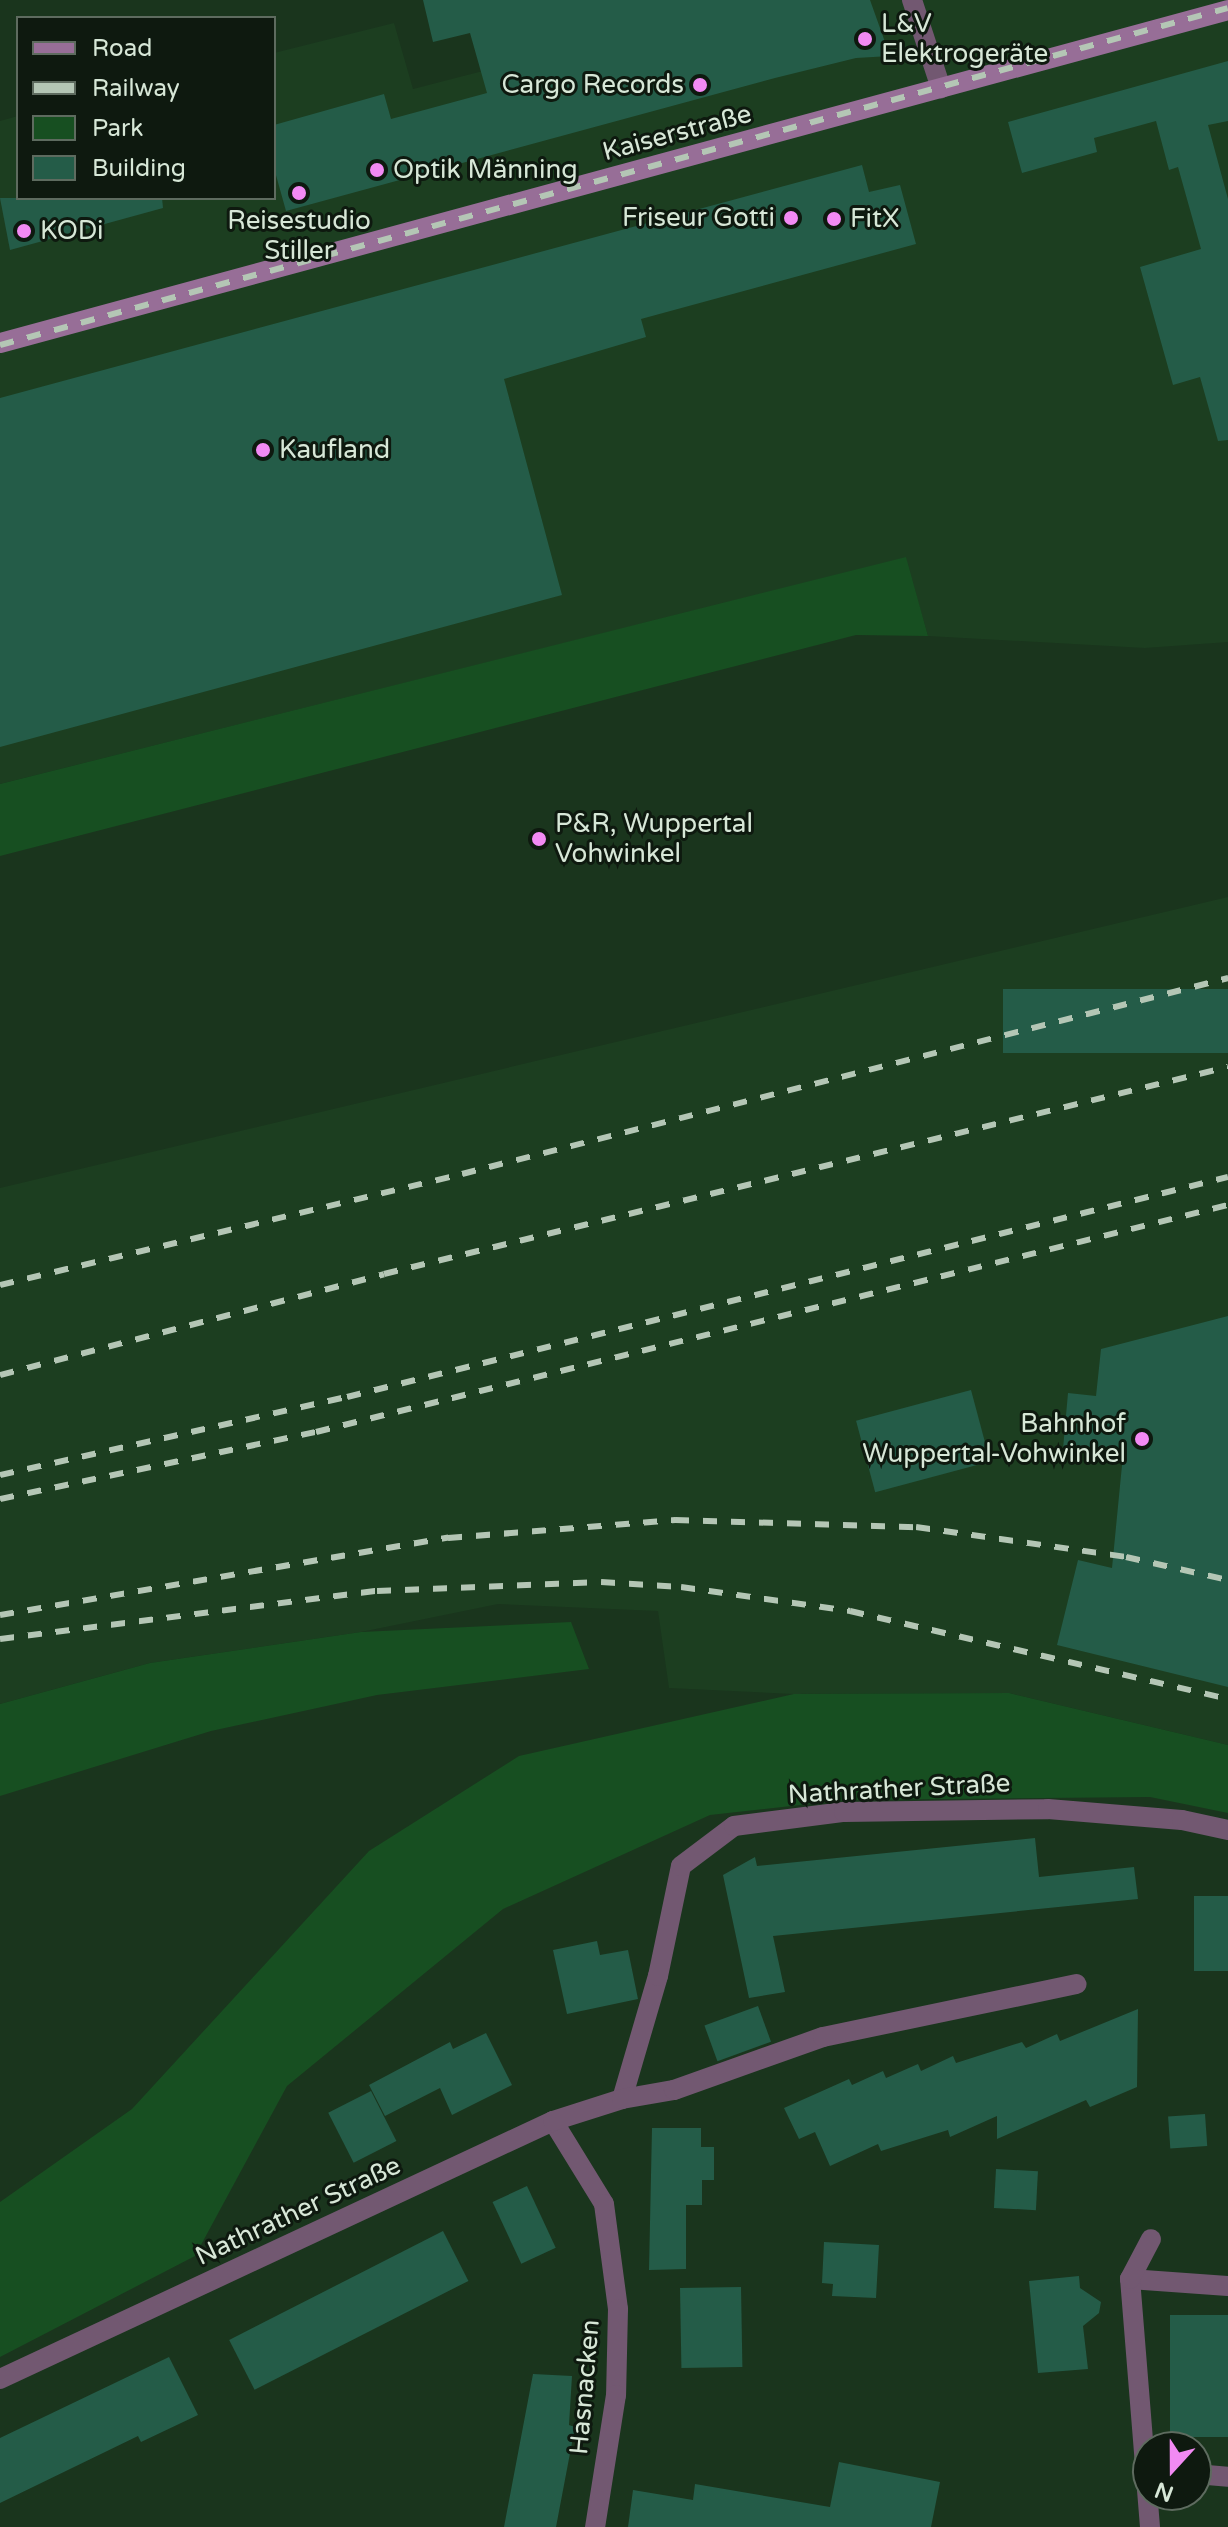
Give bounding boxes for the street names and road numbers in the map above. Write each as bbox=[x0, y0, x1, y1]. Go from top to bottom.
street label: Kaiserstraße bbox=[599, 98, 755, 168]
street label: Nathrather Straße bbox=[787, 1768, 1011, 1810]
street label: Nathrather Straße bbox=[190, 2150, 406, 2272]
street label: Hasnacken bbox=[564, 2318, 606, 2456]

